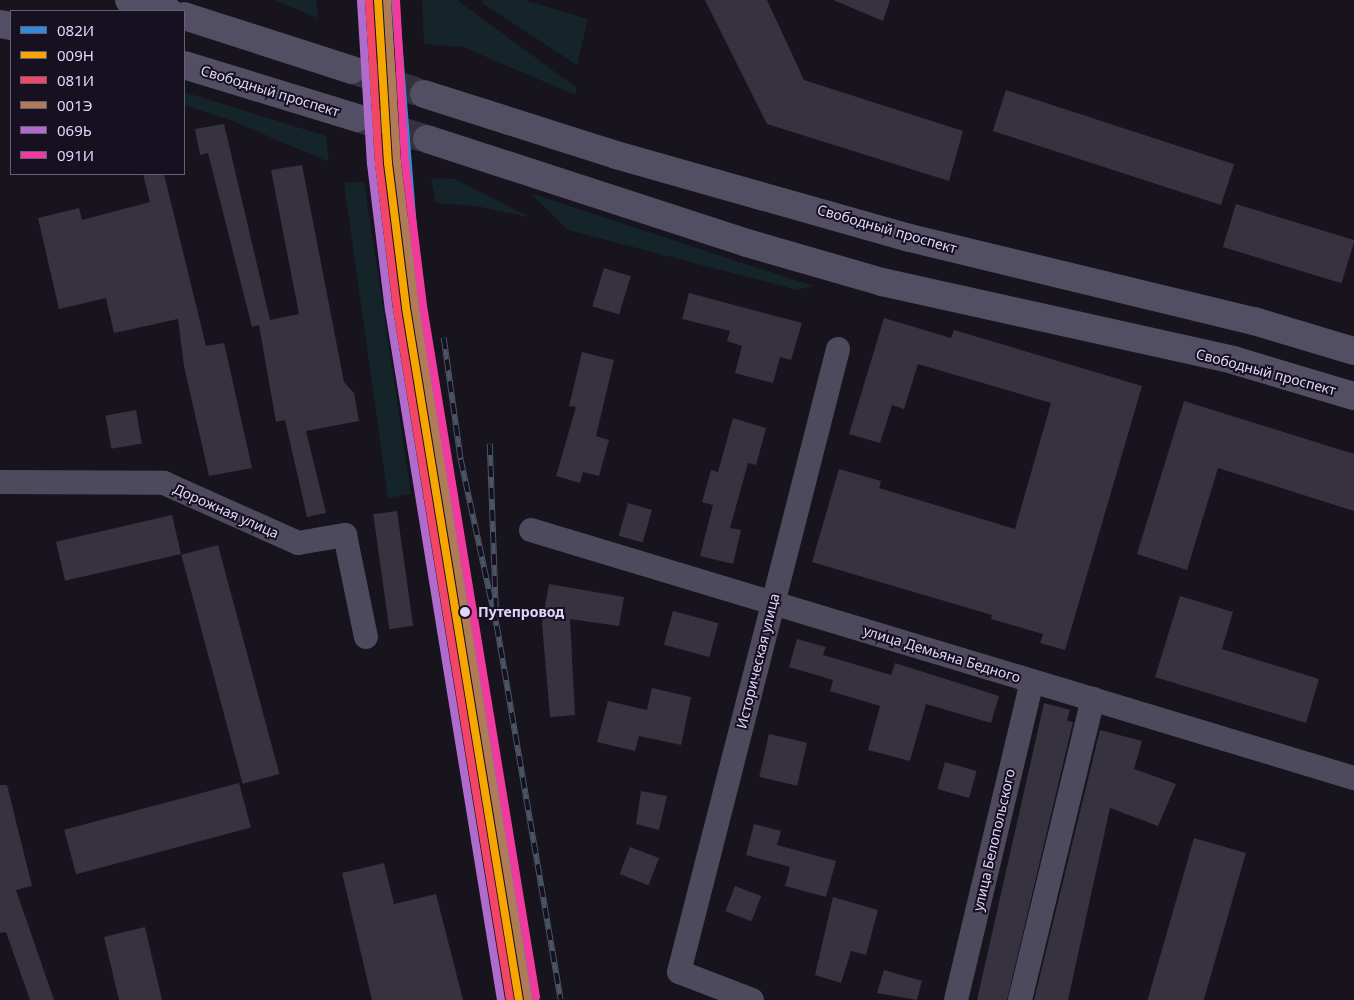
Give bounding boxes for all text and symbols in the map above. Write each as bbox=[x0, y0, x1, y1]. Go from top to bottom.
legend bbox=[10, 10, 185, 175]
text: 082И bbox=[57, 20, 94, 40]
text: 009Н bbox=[57, 45, 94, 65]
street label: Свободный проспект bbox=[199, 62, 341, 120]
text: 081И bbox=[57, 70, 94, 90]
text: 001Э bbox=[57, 95, 92, 115]
text: 069Ь bbox=[57, 120, 92, 140]
text: 091И bbox=[57, 145, 94, 165]
street label: Свободный проспект bbox=[815, 201, 959, 257]
street label: Свободный проспект bbox=[1194, 345, 1338, 399]
street label: Дорожная улица bbox=[171, 480, 281, 542]
street label: Историческая улица bbox=[733, 592, 783, 730]
marker: Путепровод bbox=[456, 603, 474, 621]
place label: Путепровод bbox=[478, 604, 564, 620]
street label: улица Демьяна Бедного bbox=[861, 622, 1023, 686]
street label: улица Белопольского bbox=[969, 767, 1019, 913]

